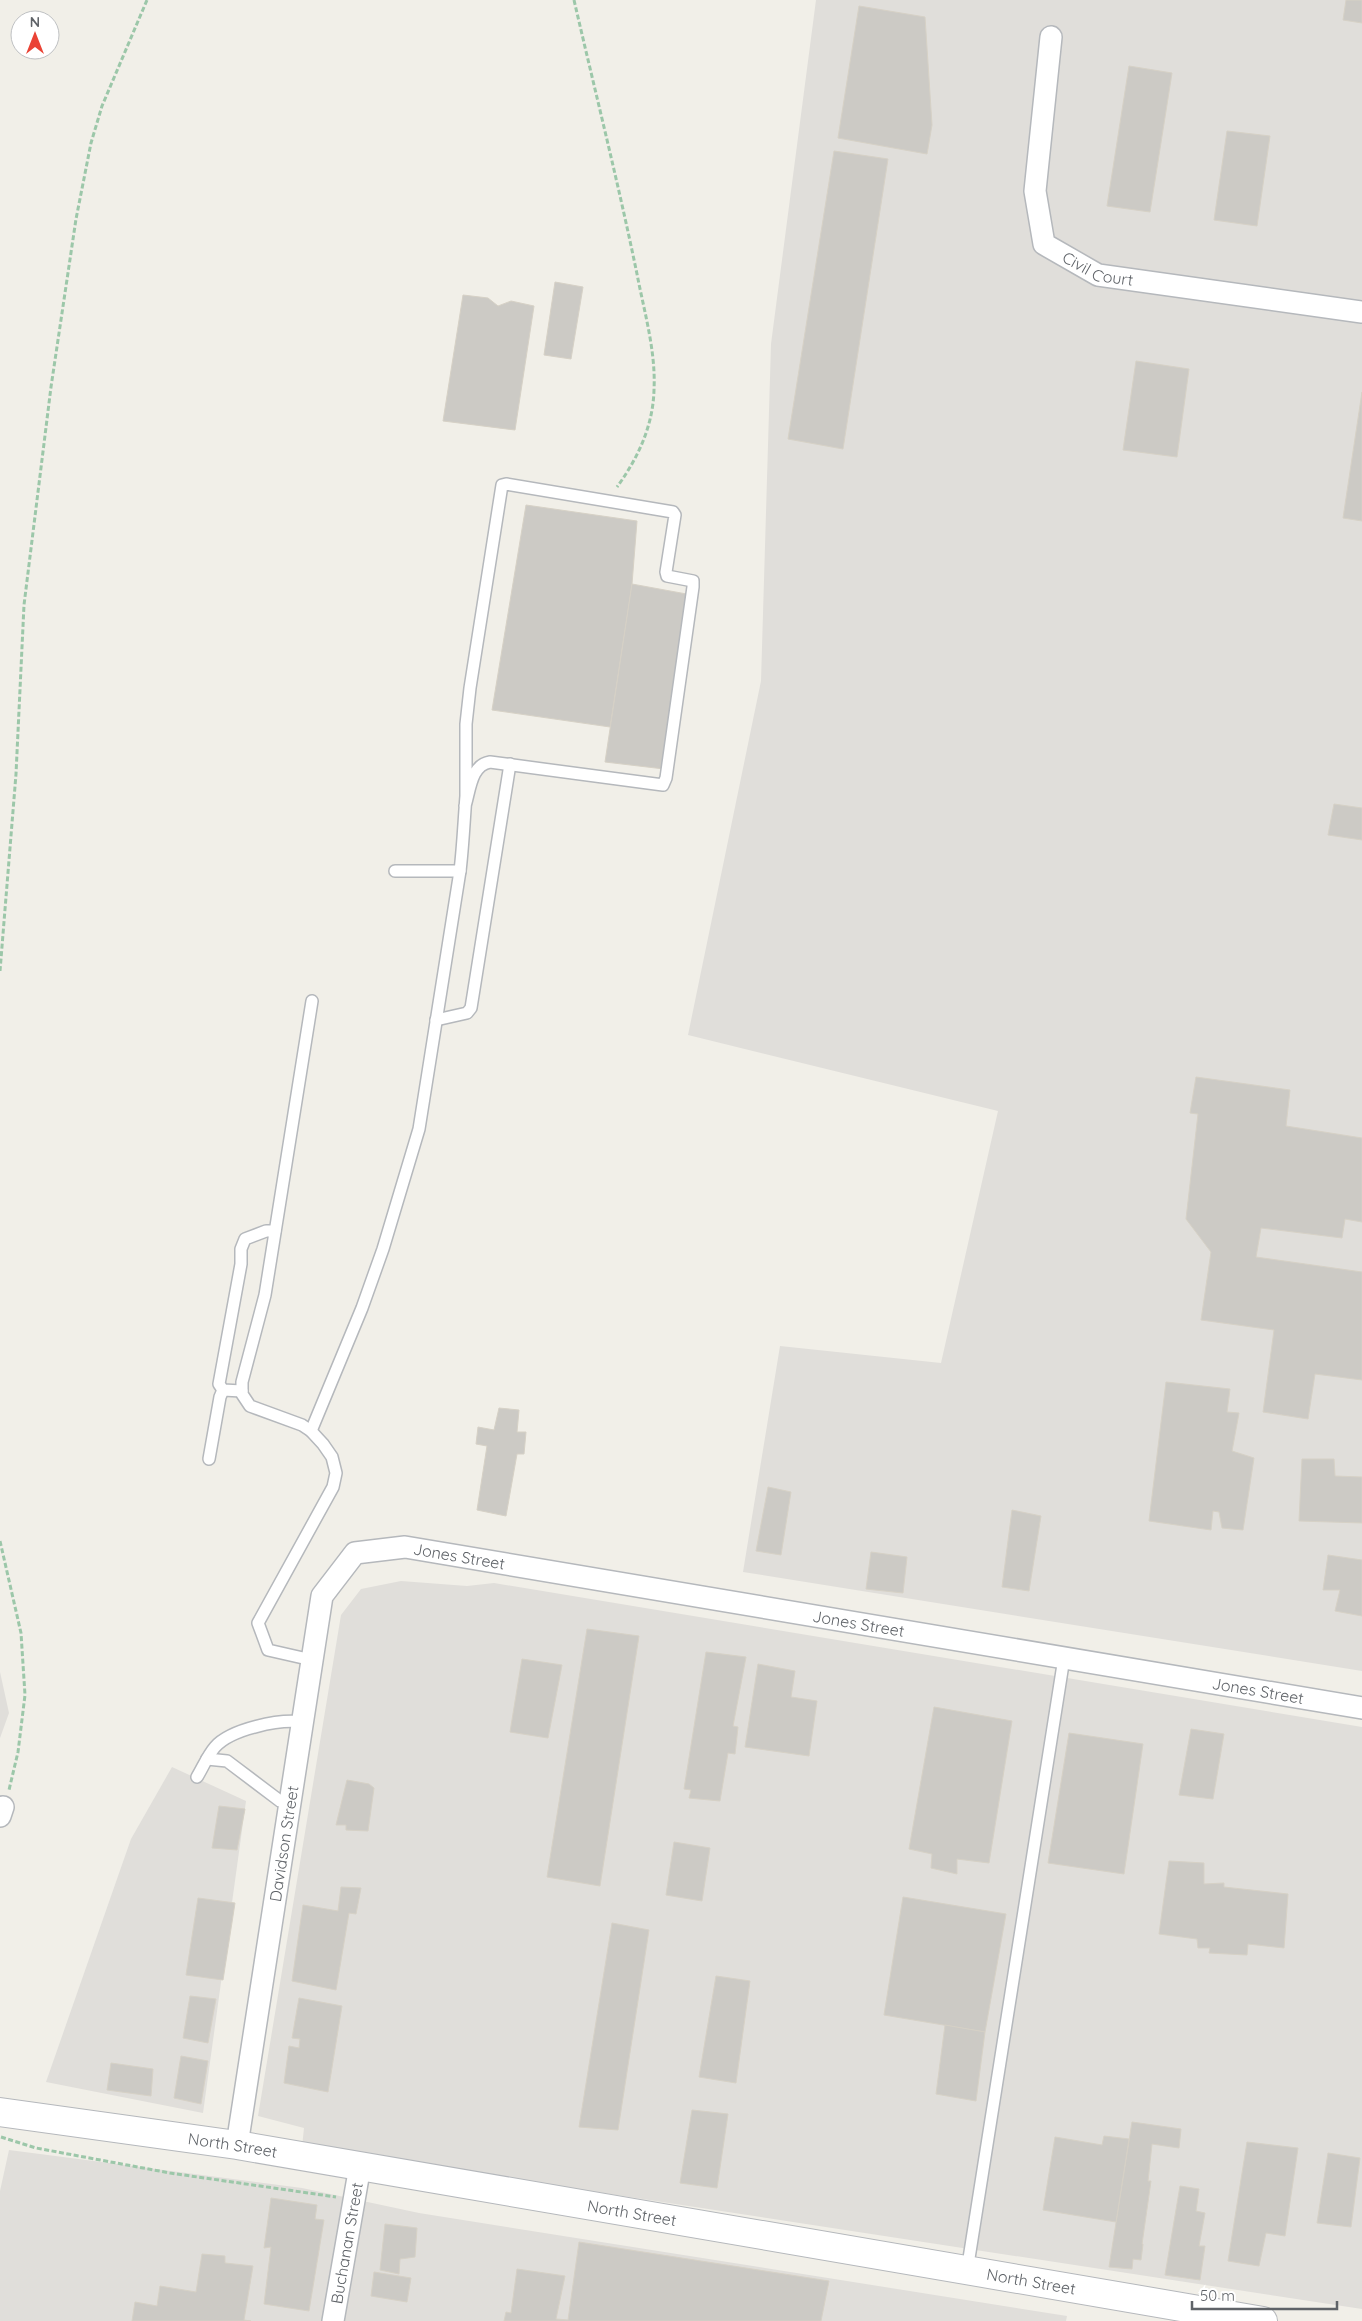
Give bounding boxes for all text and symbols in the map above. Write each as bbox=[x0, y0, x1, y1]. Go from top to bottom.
north arrow bbox=[10, 10, 60, 60]
text: N bbox=[30, 13, 40, 31]
street label: Civil Court bbox=[1059, 247, 1135, 290]
street label: Jones Street bbox=[412, 1539, 507, 1574]
street label: Jones Street bbox=[811, 1606, 906, 1641]
street label: Jones Street bbox=[1210, 1673, 1305, 1708]
street label: Davidson Street bbox=[265, 1784, 303, 1903]
street label: North Street bbox=[187, 2128, 279, 2162]
street label: Buchanan Street bbox=[326, 2181, 367, 2305]
street label: North Street bbox=[586, 2195, 678, 2230]
street label: North Street bbox=[985, 2264, 1077, 2299]
scale bar bbox=[1192, 2278, 1337, 2310]
text: 50 m bbox=[1200, 2286, 1235, 2305]

